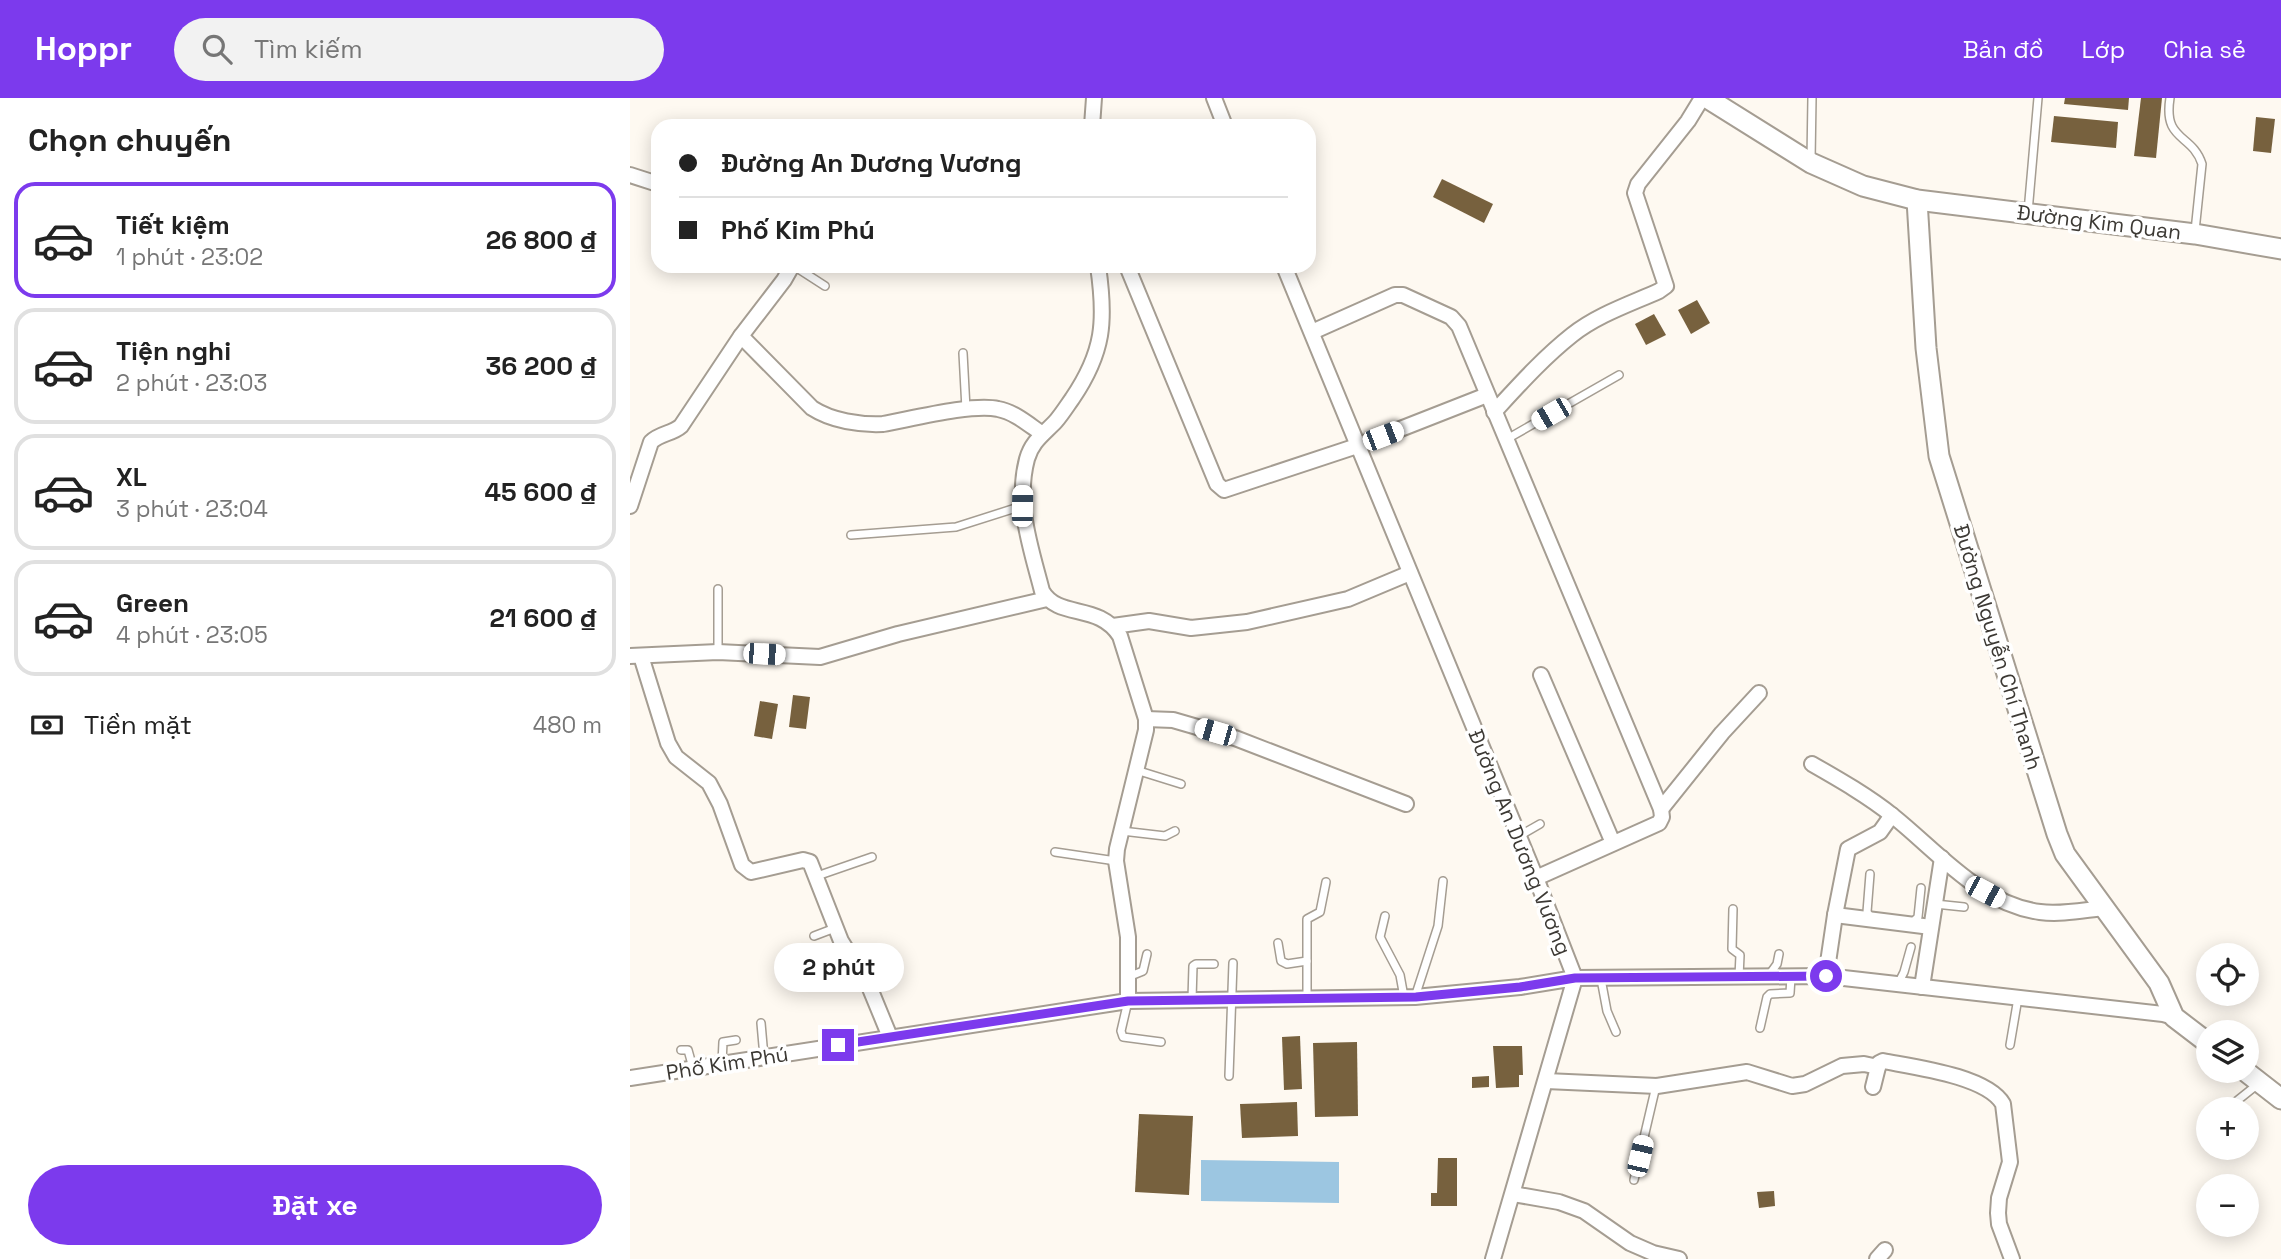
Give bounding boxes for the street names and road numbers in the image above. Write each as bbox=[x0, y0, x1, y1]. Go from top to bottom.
street label: Đường Kim Quan bbox=[2015, 199, 2183, 245]
street label: Đường Nguyễn Chí Thanh bbox=[1948, 521, 2048, 773]
street label: Đường An Dương Vương bbox=[1462, 725, 1578, 959]
street label: Phố Kim Phú bbox=[664, 1040, 790, 1086]

